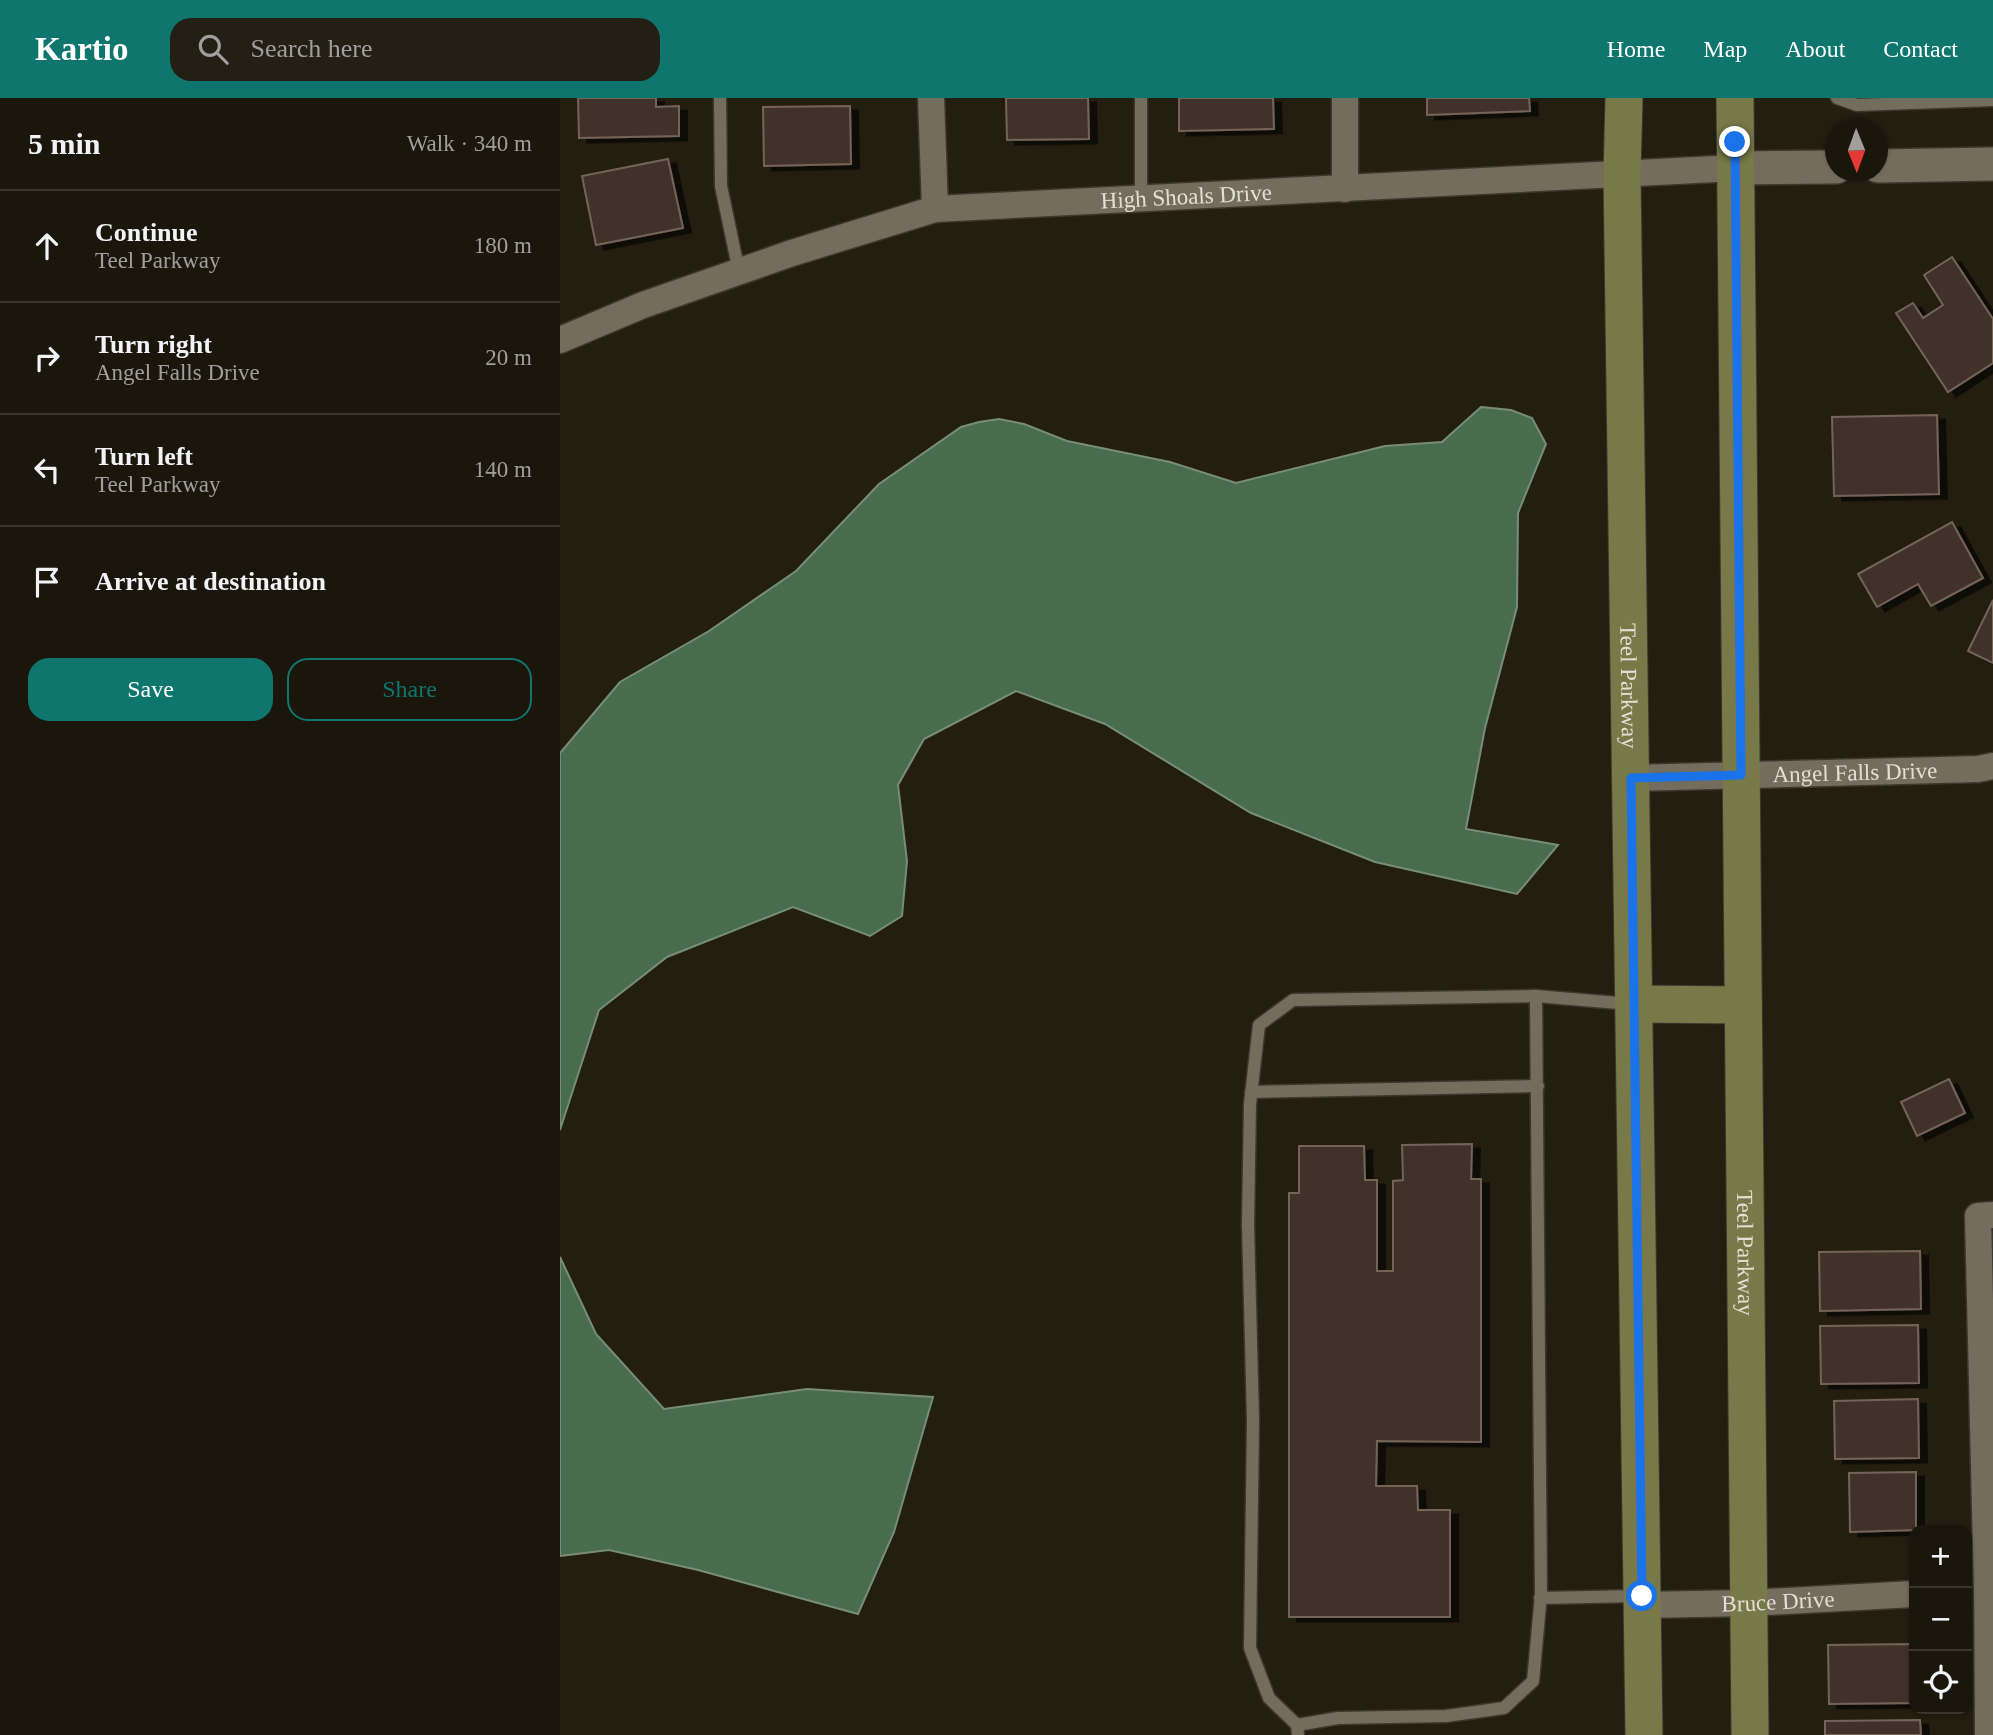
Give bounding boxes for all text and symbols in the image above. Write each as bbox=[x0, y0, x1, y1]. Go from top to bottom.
search box bbox=[170, 18, 660, 81]
icon: search bbox=[194, 30, 232, 68]
text: Kartio bbox=[35, 31, 128, 67]
text: Search here bbox=[250, 34, 372, 63]
text: Home bbox=[1607, 36, 1665, 62]
text: Map bbox=[1703, 36, 1747, 62]
text: About bbox=[1785, 36, 1845, 62]
text: Contact bbox=[1883, 36, 1958, 62]
north arrow bbox=[1825, 119, 1888, 182]
route end bbox=[1719, 126, 1750, 157]
text: 5 min bbox=[28, 127, 101, 160]
text: Walk · 340 m bbox=[407, 131, 532, 156]
street label: High Shoals Drive bbox=[1100, 179, 1272, 213]
text: Continue bbox=[95, 218, 198, 247]
icon: ahead bbox=[28, 227, 66, 265]
text: 180 m bbox=[474, 233, 532, 258]
text: Teel Parkway bbox=[95, 248, 220, 273]
text: Turn right bbox=[95, 330, 212, 359]
icon: right bbox=[28, 339, 66, 377]
text: 20 m bbox=[485, 345, 532, 370]
text: Angel Falls Drive bbox=[95, 360, 260, 385]
text: Turn left bbox=[95, 442, 193, 471]
icon: left bbox=[28, 451, 66, 489]
text: 140 m bbox=[474, 457, 532, 482]
text: Teel Parkway bbox=[95, 472, 220, 497]
icon: arrive bbox=[28, 563, 66, 601]
text: Arrive at destination bbox=[95, 567, 326, 596]
street label: Teel Parkway bbox=[1616, 623, 1643, 749]
button: Save bbox=[28, 658, 273, 721]
button: Share bbox=[287, 658, 532, 721]
street label: Angel Falls Drive bbox=[1772, 758, 1938, 787]
street label: Teel Parkway bbox=[1733, 1190, 1759, 1316]
map controls bbox=[1909, 1525, 1972, 1714]
button: + bbox=[1909, 1525, 1972, 1588]
route start bbox=[1626, 1580, 1657, 1611]
street label: Bruce Drive bbox=[1721, 1586, 1835, 1616]
button: − bbox=[1909, 1588, 1972, 1651]
button: locate bbox=[1909, 1651, 1972, 1714]

